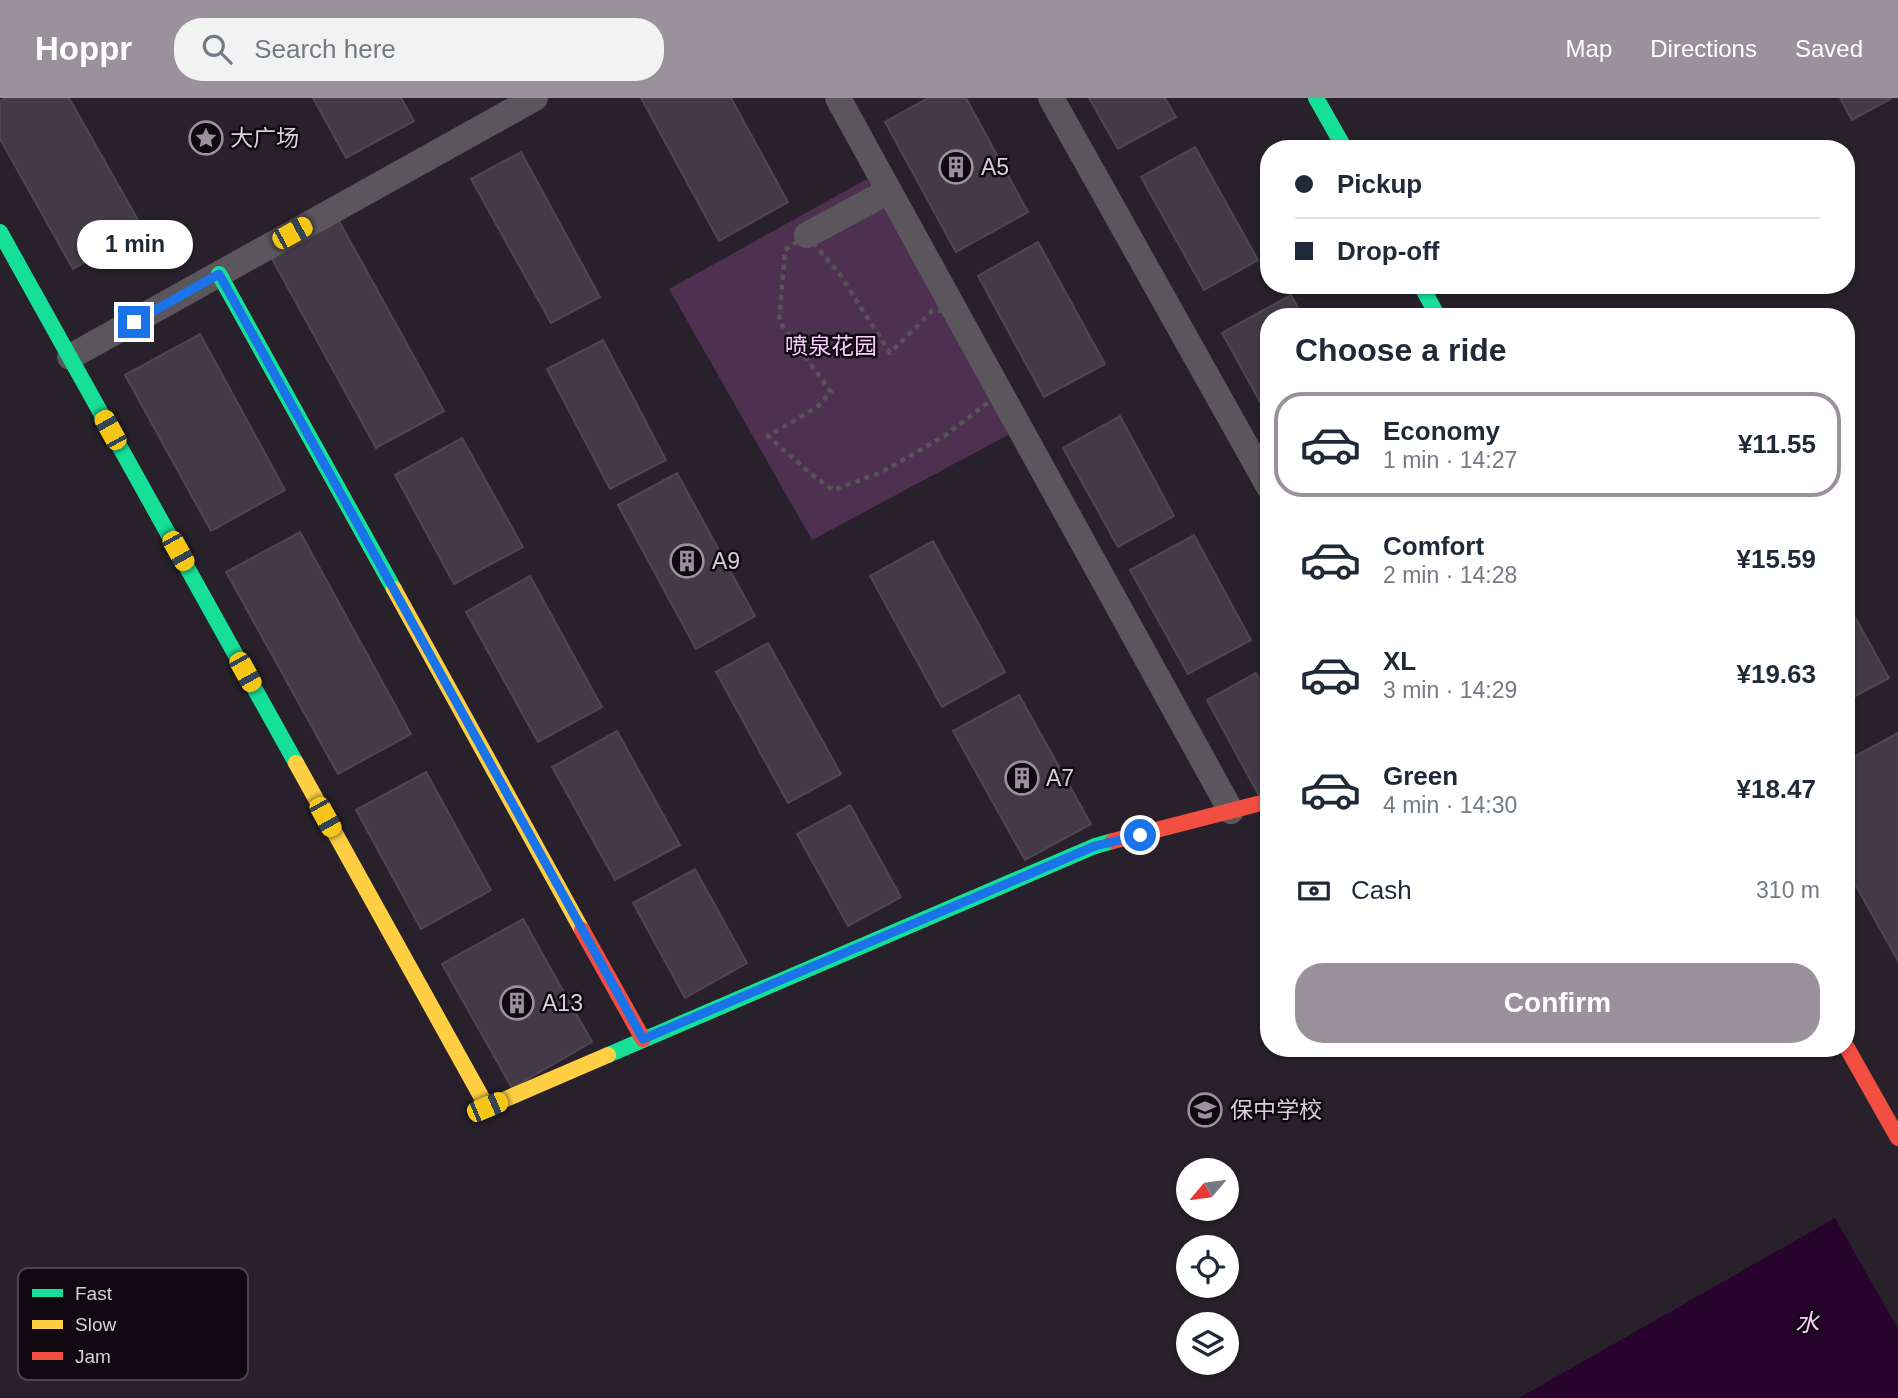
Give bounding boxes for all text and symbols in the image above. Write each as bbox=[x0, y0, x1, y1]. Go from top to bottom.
search box bbox=[174, 18, 664, 81]
text: Hoppr bbox=[35, 30, 132, 67]
icon: search bbox=[198, 30, 236, 68]
text: Search here bbox=[254, 34, 396, 64]
text: Map bbox=[1566, 35, 1612, 62]
text: Directions bbox=[1650, 35, 1757, 62]
text: Saved bbox=[1795, 35, 1863, 62]
place icon: 大广场 bbox=[187, 119, 225, 157]
place label: 大广场 bbox=[230, 125, 299, 151]
building icon: A5 bbox=[937, 148, 975, 186]
place label: A5 bbox=[981, 154, 1009, 180]
text: Pickup bbox=[1337, 169, 1422, 199]
car bbox=[269, 214, 316, 252]
callout: 1 min bbox=[76, 220, 192, 270]
text: 1 min bbox=[105, 231, 165, 257]
text: Drop-off bbox=[1337, 236, 1440, 266]
route end bbox=[118, 306, 150, 338]
text: Choose a ride bbox=[1295, 332, 1507, 368]
park label: 喷泉花园 bbox=[785, 333, 877, 359]
car bbox=[91, 407, 130, 453]
icon: car bbox=[1299, 413, 1362, 476]
text: Economy bbox=[1383, 416, 1500, 446]
text: ¥11.55 bbox=[1738, 429, 1816, 459]
text: 1 min · 14:27 bbox=[1383, 447, 1517, 473]
car bbox=[159, 528, 198, 574]
icon: car bbox=[1299, 528, 1362, 591]
text: Comfort bbox=[1383, 531, 1484, 561]
building icon: A9 bbox=[668, 542, 706, 580]
text: ¥15.59 bbox=[1736, 544, 1816, 574]
place label: A9 bbox=[712, 548, 740, 574]
text: 2 min · 14:28 bbox=[1383, 562, 1517, 588]
icon: car bbox=[1299, 643, 1362, 706]
text: XL bbox=[1383, 646, 1416, 676]
car bbox=[226, 649, 265, 695]
text: ¥19.63 bbox=[1736, 659, 1816, 689]
text: 3 min · 14:29 bbox=[1383, 677, 1517, 703]
icon: car bbox=[1299, 758, 1362, 821]
building icon: A7 bbox=[1003, 759, 1041, 797]
text: Green bbox=[1383, 761, 1458, 791]
place label: A7 bbox=[1046, 765, 1074, 791]
text: ¥18.47 bbox=[1736, 774, 1816, 804]
text: 4 min · 14:30 bbox=[1383, 792, 1517, 818]
car bbox=[306, 794, 345, 840]
route start bbox=[1124, 819, 1156, 851]
icon: cash bbox=[1295, 872, 1333, 910]
text: Cash bbox=[1351, 875, 1412, 905]
text: 310 m bbox=[1756, 877, 1820, 903]
button: Confirm bbox=[1295, 963, 1820, 1043]
building icon: A13 bbox=[498, 984, 536, 1022]
place label: A13 bbox=[542, 990, 583, 1016]
car bbox=[464, 1089, 511, 1125]
school or university icon: 保中学校 bbox=[1186, 1091, 1224, 1129]
place label: 保中学校 bbox=[1230, 1097, 1322, 1123]
north arrow bbox=[1176, 1158, 1239, 1222]
map controls bbox=[1176, 1158, 1239, 1375]
button: locate bbox=[1176, 1235, 1239, 1298]
legend bbox=[18, 1268, 248, 1380]
text: Fast bbox=[75, 1283, 113, 1304]
water label: 水 bbox=[1795, 1309, 1820, 1336]
button: layers bbox=[1176, 1312, 1239, 1375]
text: Slow bbox=[75, 1314, 116, 1335]
text: Jam bbox=[75, 1346, 111, 1367]

